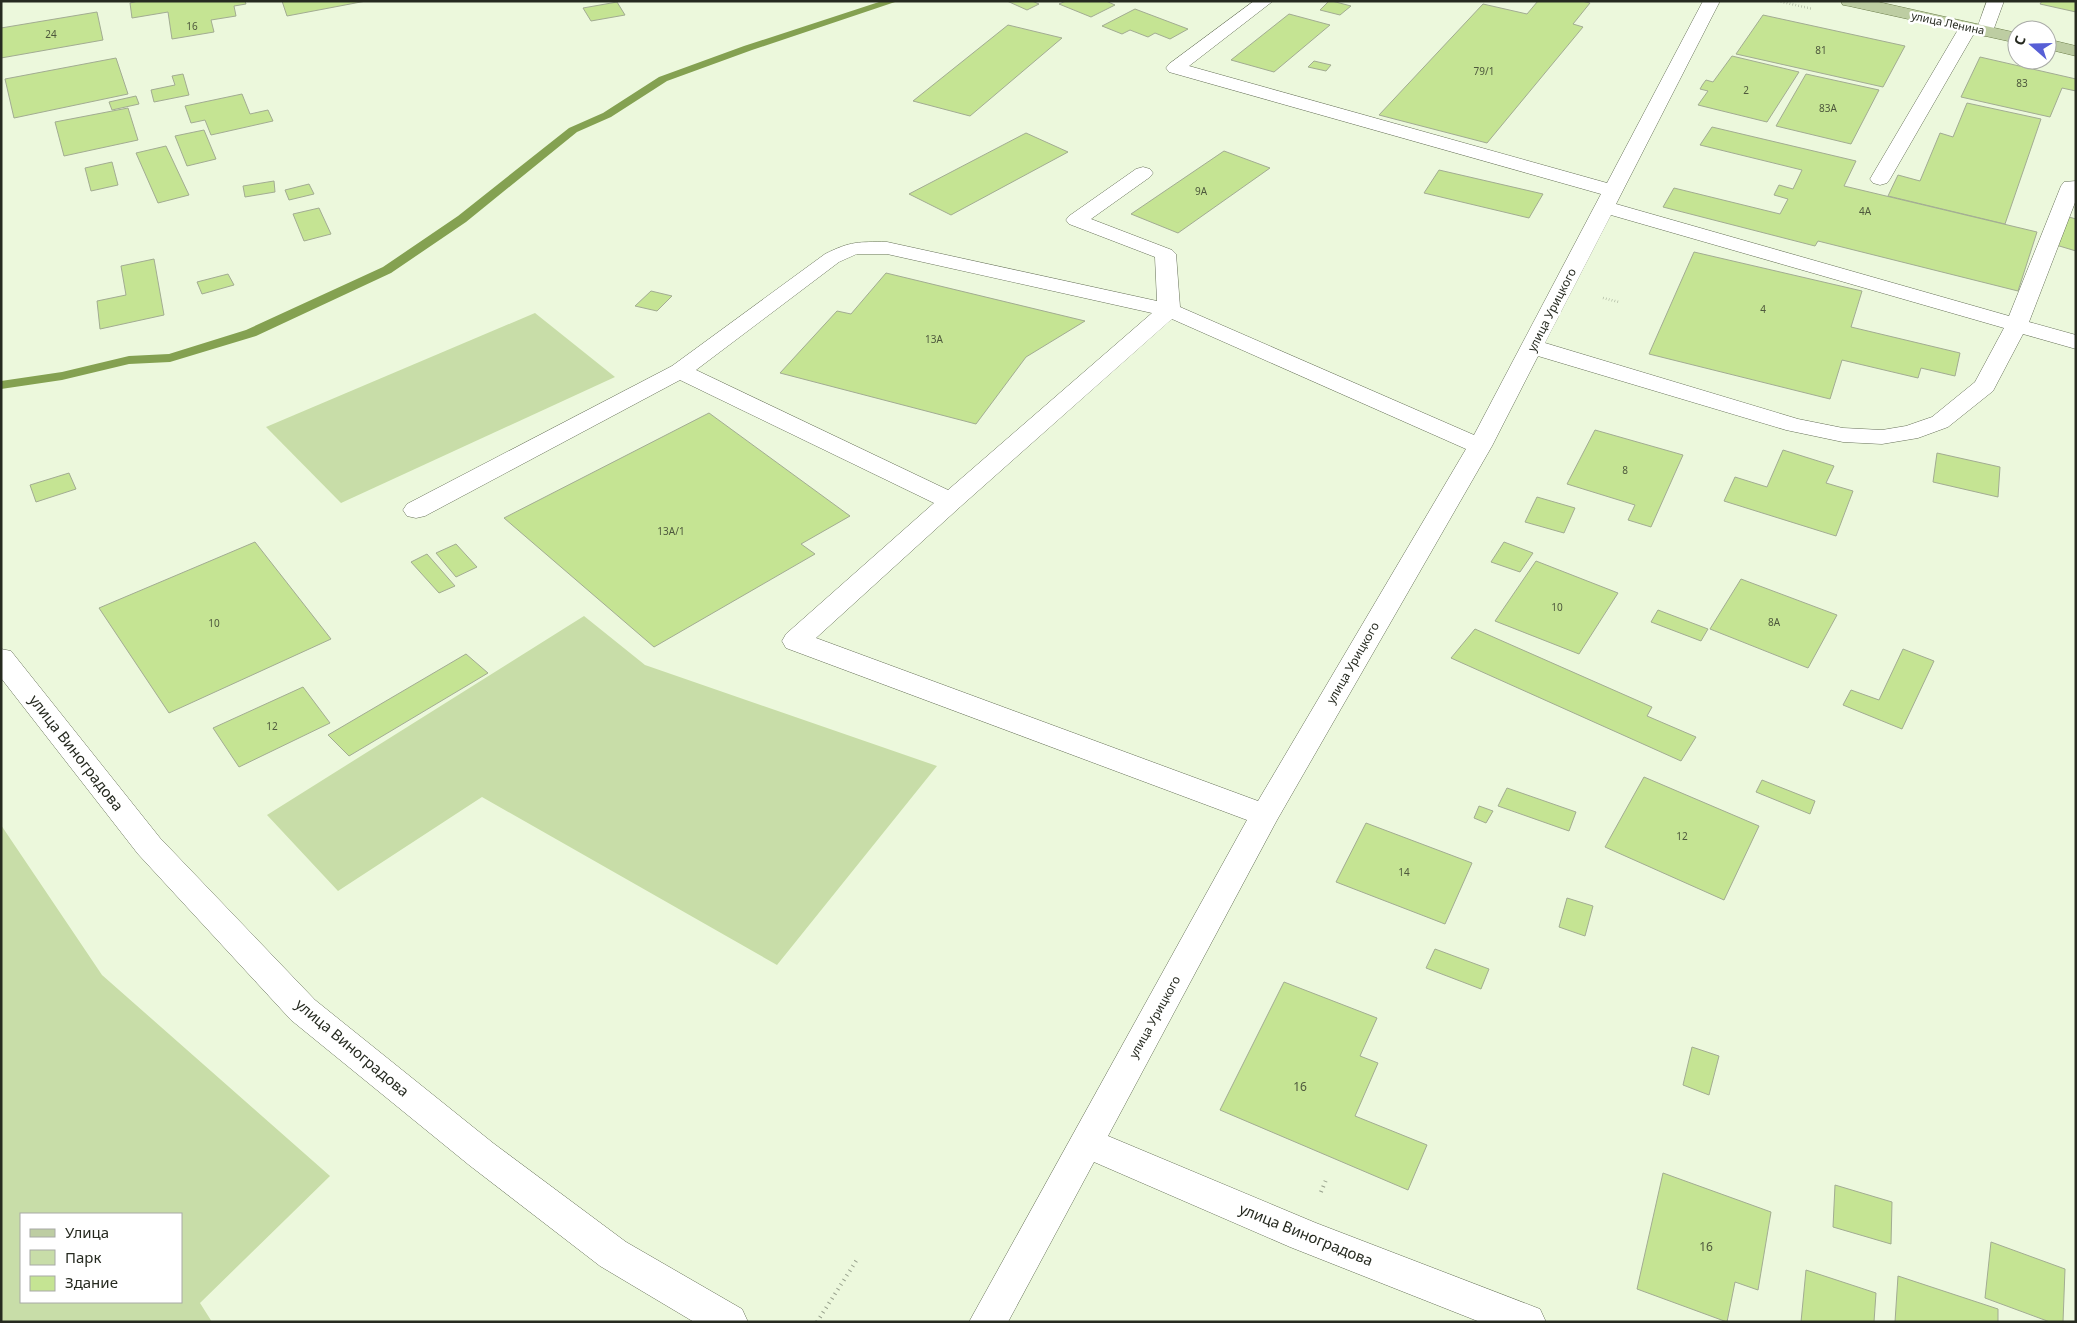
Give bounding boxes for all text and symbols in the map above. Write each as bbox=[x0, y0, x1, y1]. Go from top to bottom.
street label: улица Ленина bbox=[1910, 7, 1986, 38]
house number: 16 bbox=[186, 19, 198, 33]
north arrow bbox=[2007, 20, 2057, 70]
house number: 24 bbox=[45, 27, 57, 41]
text: С bbox=[2009, 33, 2030, 48]
house number: 81 bbox=[1815, 43, 1827, 57]
house number: 79/1 bbox=[1474, 64, 1494, 78]
house number: 83 bbox=[2016, 76, 2028, 90]
house number: 2 bbox=[1743, 83, 1749, 97]
house number: 83А bbox=[1819, 101, 1838, 115]
house number: 9А bbox=[1195, 184, 1208, 198]
house number: 4А bbox=[1859, 204, 1872, 218]
street label: улица Урицкого bbox=[1523, 265, 1580, 355]
house number: 4 bbox=[1760, 302, 1766, 316]
house number: 13А bbox=[925, 332, 944, 346]
house number: 8 bbox=[1622, 463, 1628, 477]
house number: 13А/1 bbox=[657, 524, 685, 538]
house number: 10 bbox=[1551, 600, 1563, 614]
house number: 8А bbox=[1768, 615, 1781, 629]
house number: 10 bbox=[208, 616, 220, 630]
street label: улица Урицкого bbox=[1322, 619, 1383, 707]
street label: улица Виноградова bbox=[25, 690, 129, 815]
house number: 12 bbox=[266, 719, 278, 733]
house number: 12 bbox=[1676, 829, 1688, 843]
house number: 14 bbox=[1398, 865, 1410, 879]
street label: улица Урицкого bbox=[1125, 972, 1184, 1061]
street label: улица Виноградова bbox=[292, 994, 414, 1101]
house number: 16 bbox=[1293, 1078, 1307, 1095]
street label: улица Виноградова bbox=[1237, 1198, 1376, 1270]
legend bbox=[20, 1213, 182, 1303]
text: Улица bbox=[65, 1222, 109, 1242]
house number: 16 bbox=[1699, 1238, 1713, 1255]
text: Парк bbox=[65, 1247, 101, 1267]
text: Здание bbox=[65, 1272, 118, 1292]

